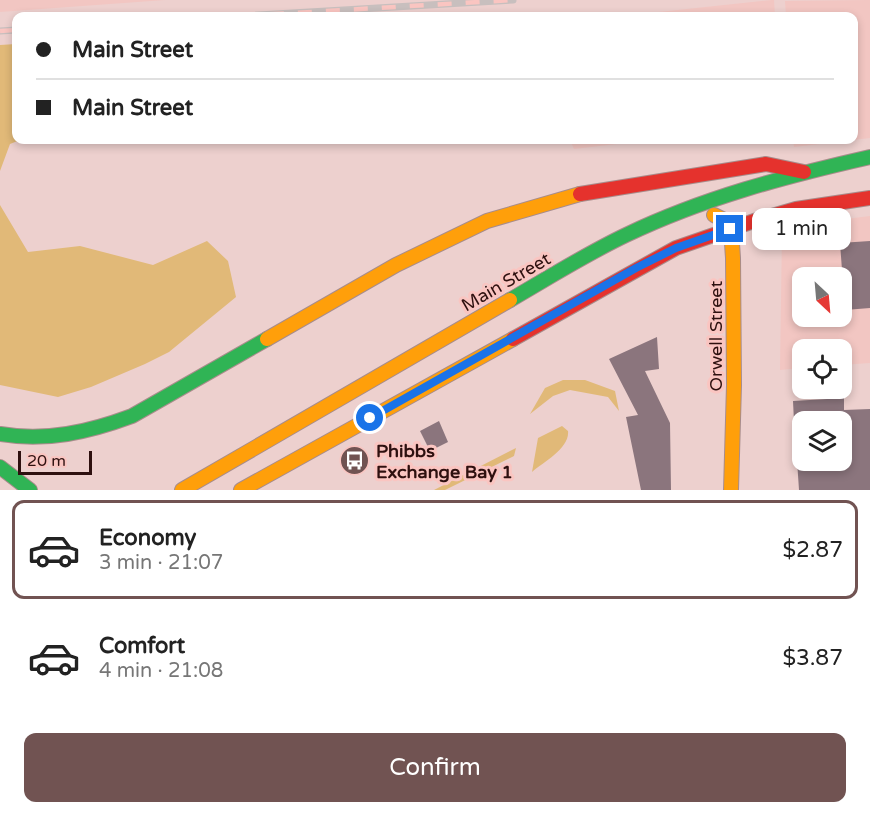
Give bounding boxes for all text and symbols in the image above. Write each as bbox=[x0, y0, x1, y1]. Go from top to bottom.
text: Main Street bbox=[72, 37, 193, 63]
text: Main Street bbox=[72, 95, 193, 121]
callout: 1 min bbox=[751, 208, 850, 250]
route end bbox=[716, 215, 743, 242]
text: 1 min bbox=[775, 217, 828, 241]
street label: Main Street bbox=[458, 248, 555, 316]
north arrow bbox=[792, 267, 852, 327]
map controls bbox=[792, 267, 852, 471]
street label: Orwell Street bbox=[705, 281, 727, 391]
button: locate bbox=[792, 339, 852, 399]
route start bbox=[356, 404, 383, 431]
button: layers bbox=[792, 411, 852, 471]
place label: Phibbs Exchange Bay 1 bbox=[376, 440, 513, 483]
bus stop icon: Phibbs Exchange Bay 1 bbox=[339, 445, 371, 477]
scale bar bbox=[18, 448, 92, 475]
text: 20 m bbox=[27, 451, 66, 471]
icon: car bbox=[27, 523, 81, 577]
text: Economy bbox=[99, 525, 196, 551]
text: $2.87 bbox=[782, 537, 843, 563]
text: 3 min · 21:07 bbox=[99, 551, 223, 575]
icon: car bbox=[27, 631, 81, 685]
text: Comfort bbox=[99, 633, 185, 659]
text: $3.87 bbox=[782, 645, 843, 671]
text: 4 min · 21:08 bbox=[99, 659, 223, 683]
button: Confirm bbox=[24, 733, 846, 802]

